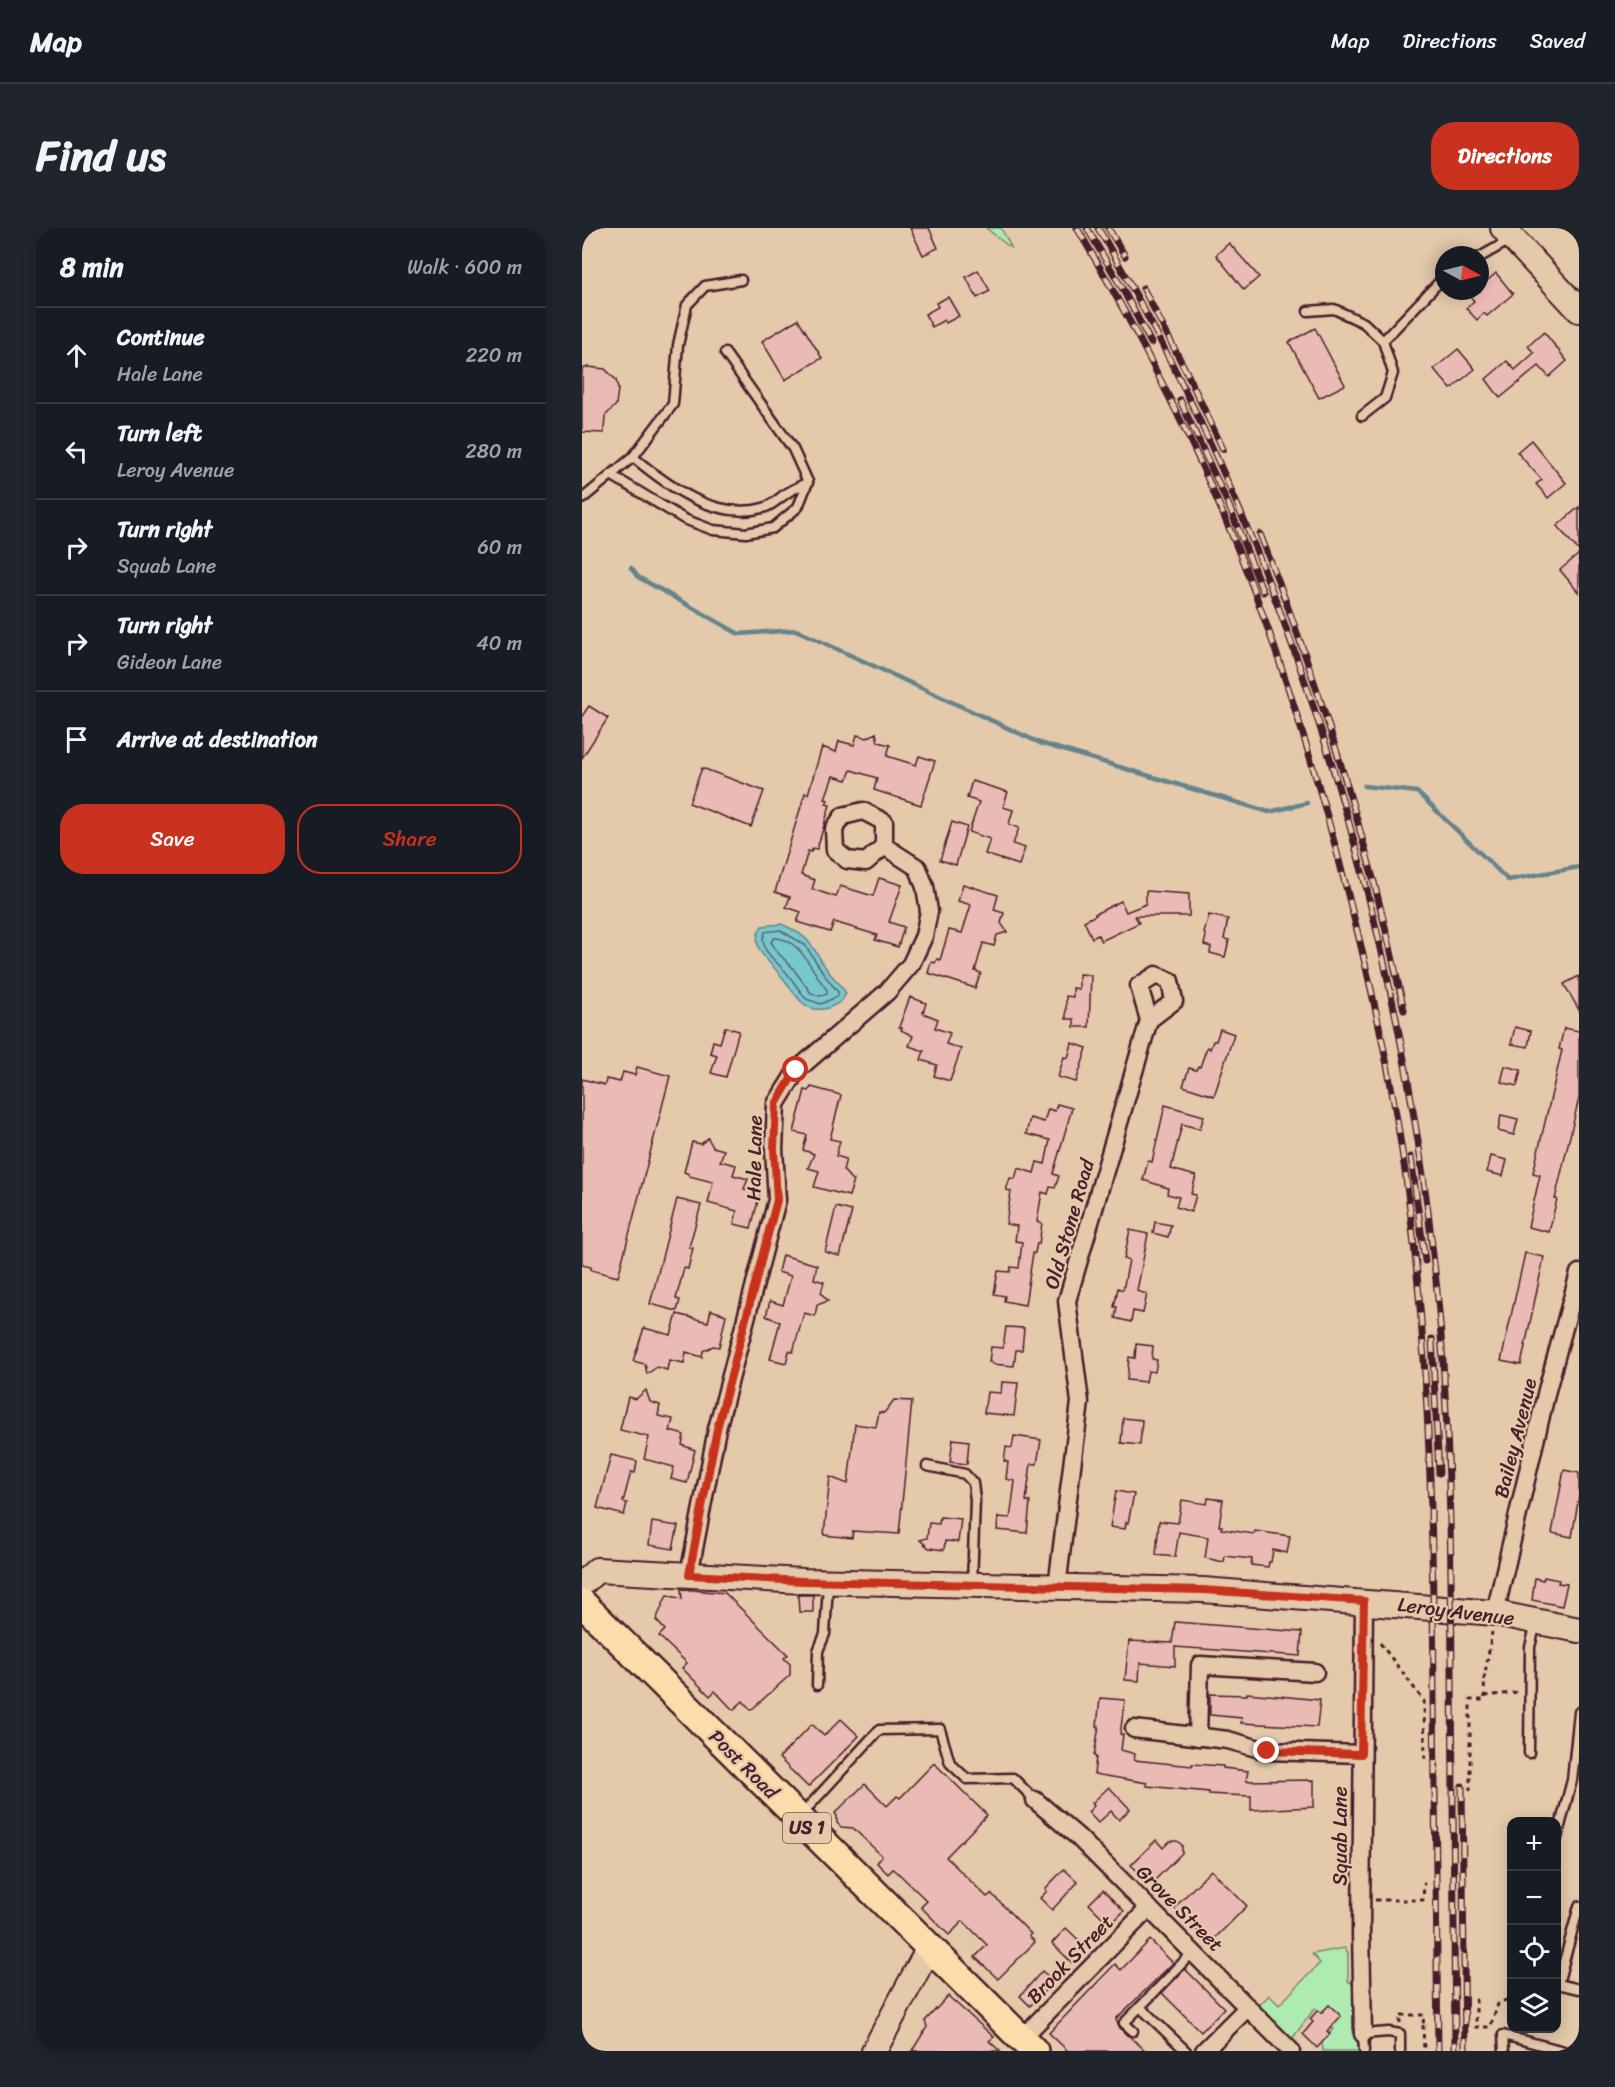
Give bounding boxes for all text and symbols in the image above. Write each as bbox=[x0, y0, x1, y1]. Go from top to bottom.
text: Map bbox=[30, 17, 82, 66]
text: Map bbox=[1331, 22, 1369, 60]
text: Directions bbox=[1402, 22, 1497, 60]
text: Saved bbox=[1530, 22, 1585, 60]
text: Find us bbox=[36, 119, 166, 193]
button: Directions bbox=[1431, 122, 1579, 190]
text: 8 min bbox=[60, 244, 124, 290]
north arrow bbox=[1435, 246, 1489, 300]
text: Walk · 600 m bbox=[407, 250, 522, 285]
text: Continue bbox=[117, 318, 205, 357]
text: 220 m bbox=[466, 338, 522, 373]
icon: ahead bbox=[60, 339, 93, 372]
text: Hale Lane bbox=[117, 357, 203, 392]
text: Turn left bbox=[117, 414, 202, 453]
text: 280 m bbox=[465, 434, 522, 469]
icon: left bbox=[60, 435, 93, 468]
text: Leroy Avenue bbox=[117, 453, 234, 488]
text: Turn right bbox=[117, 510, 212, 549]
text: 60 m bbox=[477, 530, 522, 565]
icon: right bbox=[60, 531, 93, 564]
text: Squab Lane bbox=[117, 549, 216, 584]
text: Turn right bbox=[117, 606, 212, 645]
text: 40 m bbox=[476, 626, 522, 661]
icon: right bbox=[60, 627, 93, 660]
text: Gideon Lane bbox=[117, 645, 222, 680]
text: Arrive at destination bbox=[117, 720, 318, 759]
icon: arrive bbox=[60, 723, 93, 756]
button: Save bbox=[60, 804, 285, 874]
button: Share bbox=[297, 804, 522, 874]
route start bbox=[782, 1056, 808, 1082]
street label: Hale Lane bbox=[736, 1115, 773, 1201]
street label: Old Stone Road bbox=[1034, 1153, 1105, 1293]
street label: Bailey Avenue bbox=[1484, 1374, 1547, 1502]
street label: Leroy Avenue bbox=[1396, 1587, 1516, 1636]
street label: Post Road bbox=[700, 1721, 788, 1809]
route end bbox=[1253, 1737, 1279, 1763]
street label: Squab Lane bbox=[1323, 1786, 1358, 1886]
road number: US 1 bbox=[783, 1813, 831, 1843]
map controls bbox=[1507, 1817, 1561, 2033]
button: + bbox=[1507, 1817, 1561, 1871]
street label: Grove Street bbox=[1127, 1856, 1232, 1961]
button: − bbox=[1507, 1871, 1561, 1925]
street label: Brook Street bbox=[1018, 1906, 1123, 2013]
button: locate bbox=[1507, 1925, 1561, 1979]
button: layers bbox=[1507, 1979, 1561, 2033]

